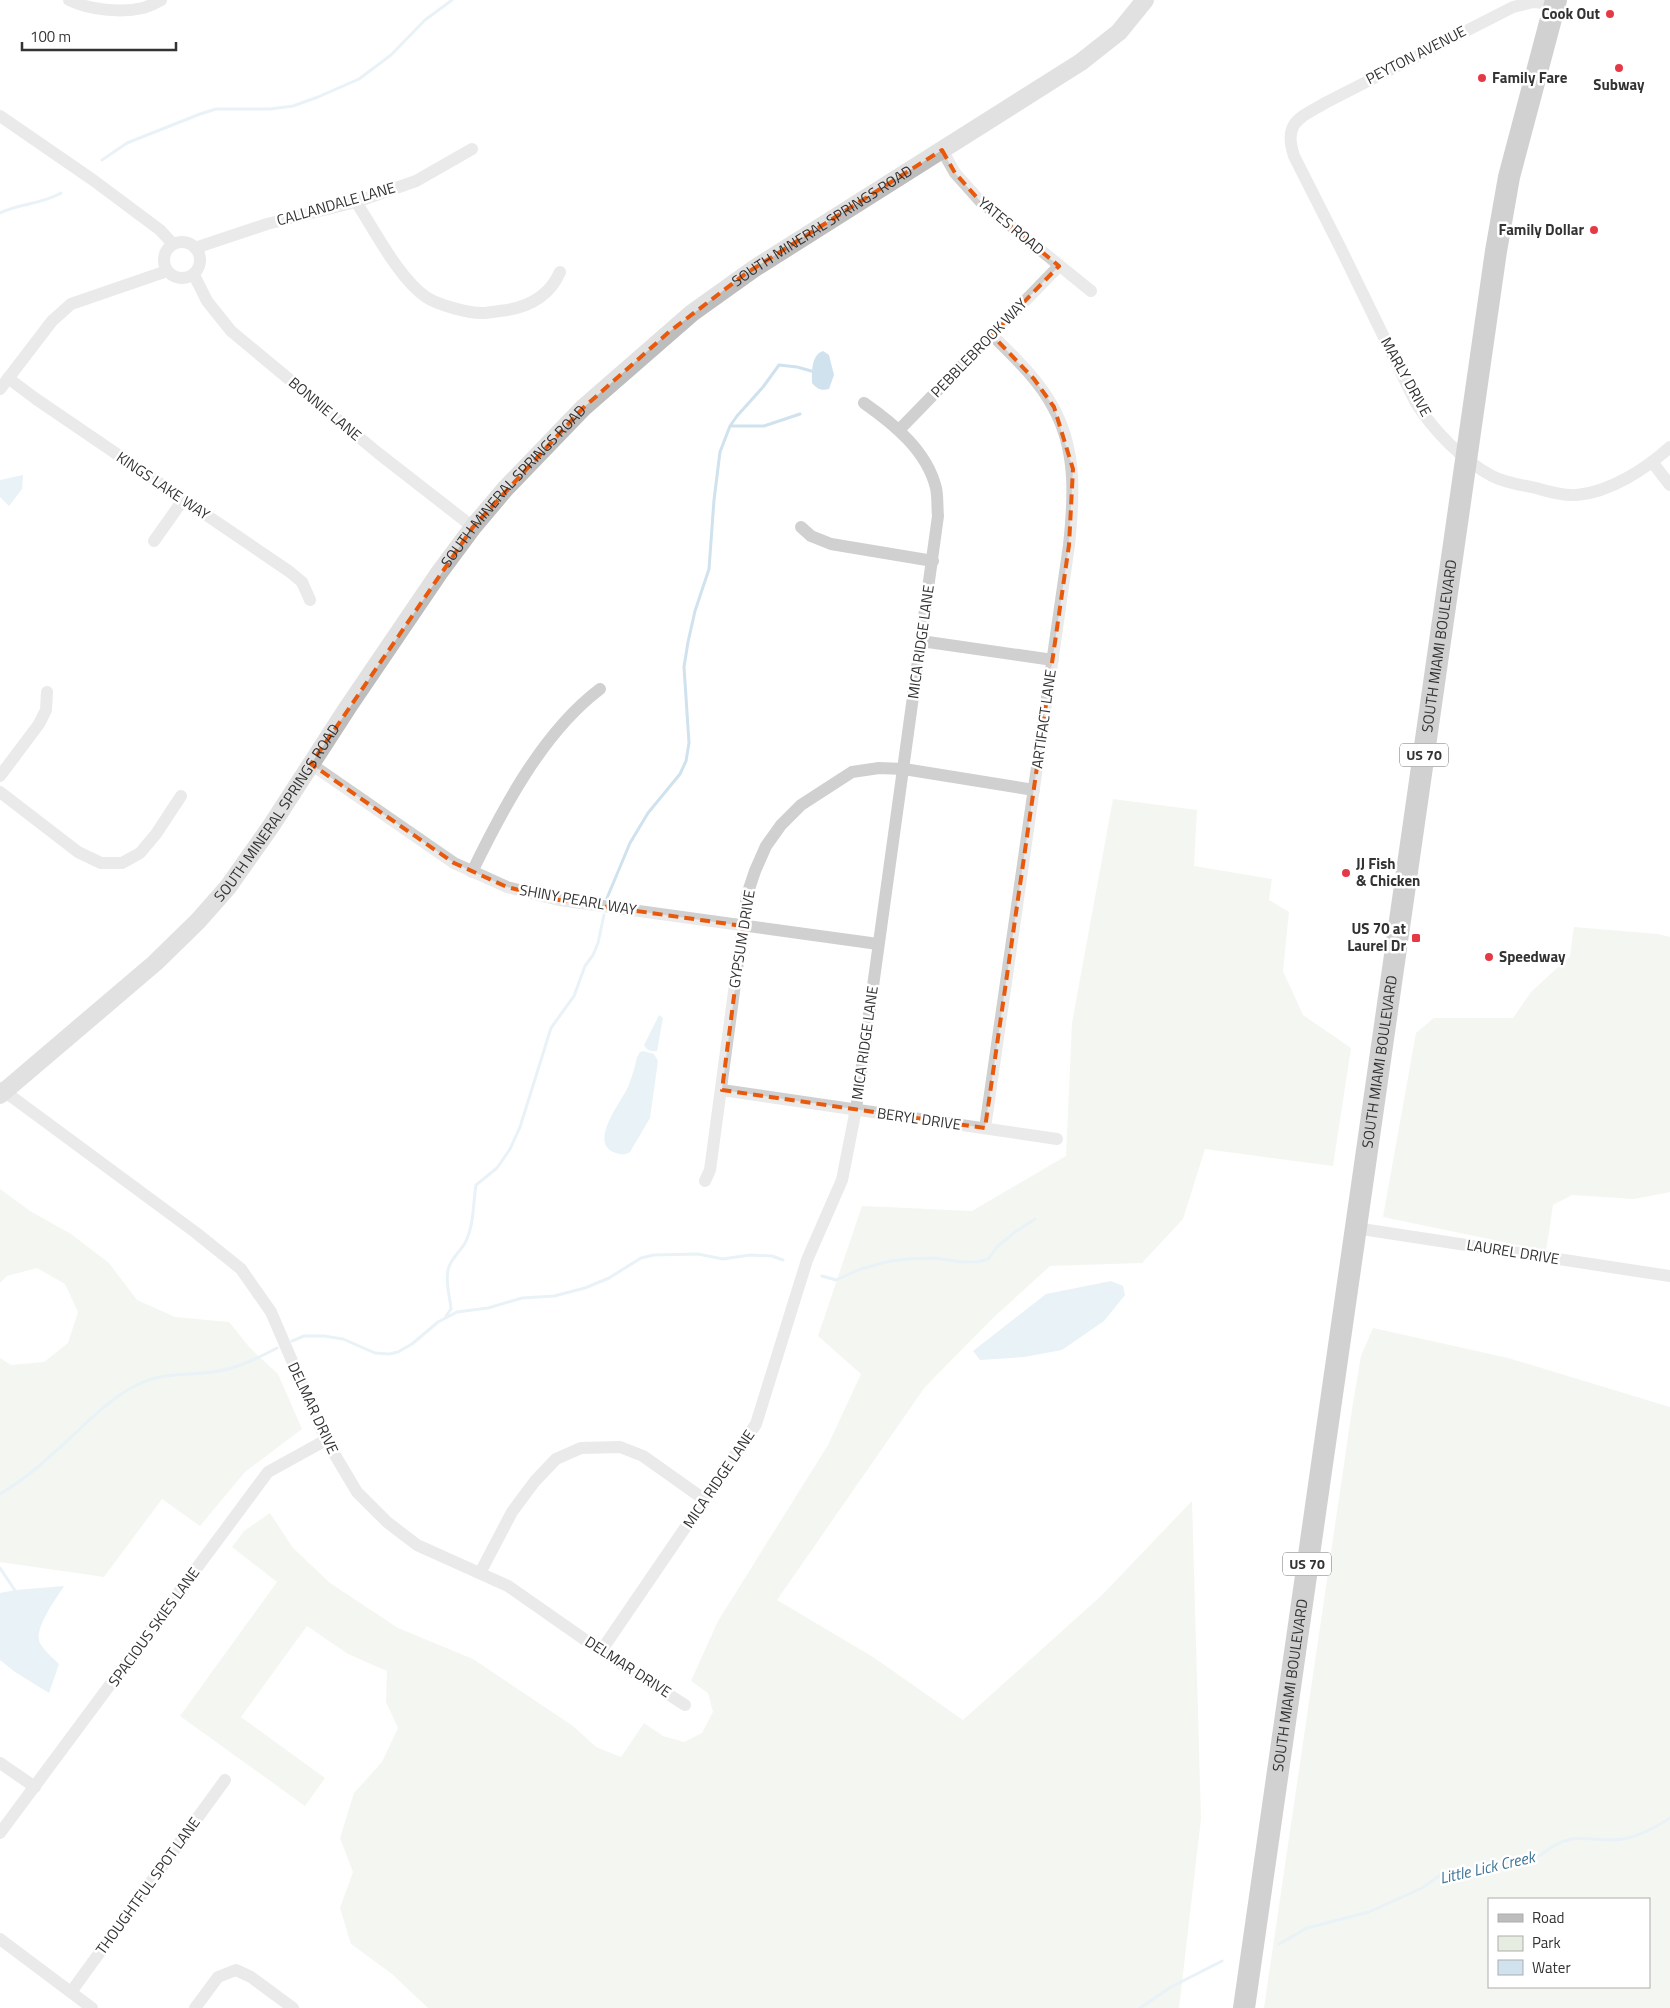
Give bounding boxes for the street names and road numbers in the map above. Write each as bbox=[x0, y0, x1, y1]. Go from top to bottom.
street label: PEYTON AVENUE bbox=[1362, 19, 1470, 90]
street label: SOUTH MINERAL SPRINGS ROAD bbox=[727, 159, 917, 292]
street label: CALLANDALE LANE bbox=[274, 176, 398, 231]
street label: YATES ROAD bbox=[973, 191, 1050, 260]
street label: PEBBLEBROOK WAY bbox=[925, 293, 1032, 403]
street label: MARLY DRIVE bbox=[1375, 333, 1438, 421]
street label: BONNIE LANE bbox=[284, 371, 367, 446]
street label: SOUTH MINERAL SPRINGS ROAD bbox=[435, 399, 591, 572]
street label: KINGS LAKE WAY bbox=[112, 446, 215, 525]
street label: SOUTH MIAMI BOULEVARD bbox=[1415, 558, 1463, 734]
street label: MICA RIDGE LANE bbox=[901, 584, 940, 700]
street label: ARTIFACT LANE bbox=[1025, 668, 1062, 770]
street label: SOUTH MINERAL SPRINGS ROAD bbox=[208, 719, 345, 907]
road number: US 70 bbox=[1400, 744, 1448, 766]
street label: SHINY PEARL WAY bbox=[518, 878, 638, 921]
street label: GYPSUM DRIVE bbox=[722, 888, 761, 990]
street label: SOUTH MIAMI BOULEVARD bbox=[1355, 974, 1403, 1150]
street label: MICA RIDGE LANE bbox=[845, 985, 884, 1101]
street label: BERYL DRIVE bbox=[876, 1101, 963, 1136]
street label: LAUREL DRIVE bbox=[1465, 1233, 1561, 1270]
street label: DELMAR DRIVE bbox=[282, 1358, 345, 1457]
street label: MICA RIDGE LANE bbox=[677, 1425, 760, 1533]
road number: US 70 bbox=[1283, 1552, 1331, 1576]
street label: SPACIOUS SKIES LANE bbox=[102, 1562, 205, 1691]
street label: SOUTH MIAMI BOULEVARD bbox=[1266, 1597, 1314, 1773]
street label: DELMAR DRIVE bbox=[581, 1630, 676, 1703]
street label: THOUGHTFUL SPOT LANE bbox=[90, 1812, 205, 1959]

